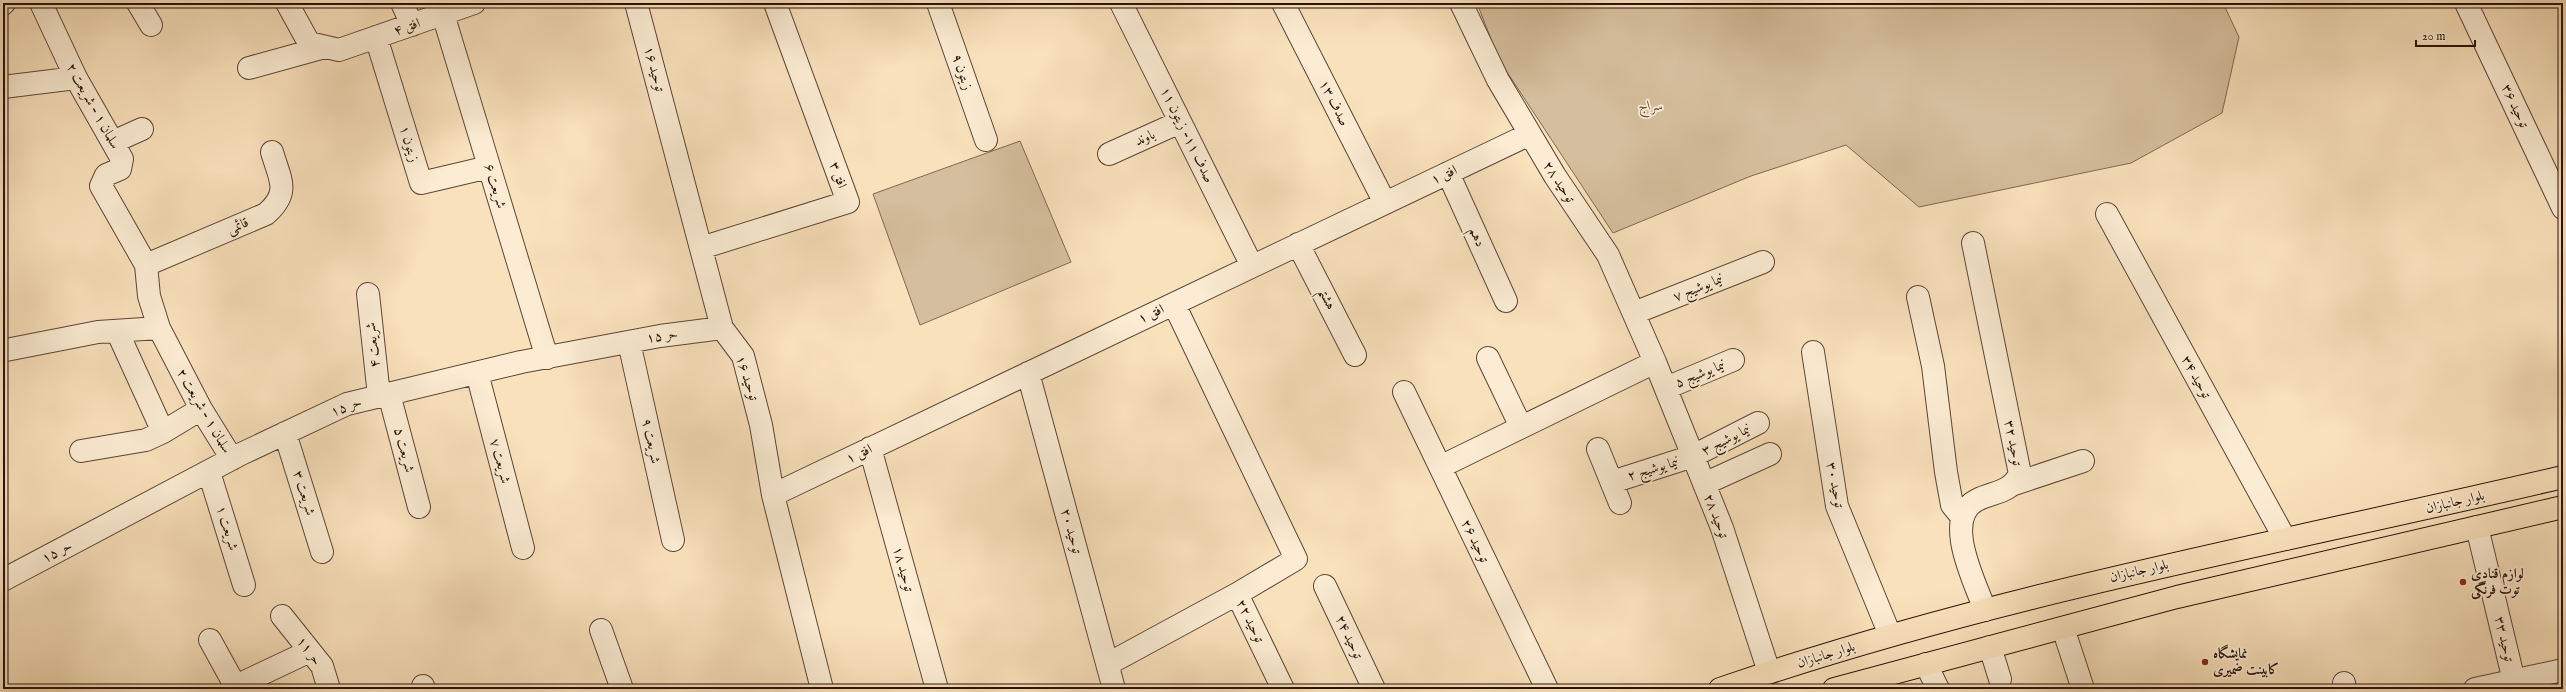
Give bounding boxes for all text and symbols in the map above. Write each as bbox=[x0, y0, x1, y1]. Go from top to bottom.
street label: افق ۴ bbox=[391, 14, 423, 40]
scale bar bbox=[2416, 22, 2475, 48]
text: 20 m bbox=[2422, 29, 2445, 44]
street label: توحید ۱۶ bbox=[639, 44, 669, 94]
street label: زیتون ۹ bbox=[947, 51, 977, 93]
street label: سلمان ۱ - شریعت ۲ bbox=[62, 60, 124, 152]
street label: صدف ۱۳ bbox=[1315, 77, 1353, 129]
street label: توحید ۳۶ bbox=[2497, 81, 2533, 131]
street label: صدف ۱۱- زیتون ۱۱ bbox=[1156, 84, 1218, 186]
park label: سراج bbox=[1639, 97, 1663, 118]
street label: زیتون ۱ bbox=[395, 124, 423, 164]
street label: باوند bbox=[1132, 125, 1158, 150]
street label: توحید ۲۸ bbox=[1539, 158, 1579, 207]
street label: افق ۳ bbox=[825, 159, 851, 191]
street label: افق ۱ bbox=[1428, 161, 1460, 189]
street label: شریعت ۶ bbox=[480, 162, 510, 211]
street label: قائمی bbox=[225, 213, 251, 239]
street label: دهم bbox=[1461, 224, 1489, 251]
street label: نیما یوشیج ۷ bbox=[1670, 270, 1728, 309]
street label: هشتم bbox=[1310, 285, 1340, 315]
street label: افق ۱ bbox=[1135, 300, 1167, 328]
street label: شریعت ۴ bbox=[362, 321, 384, 369]
street label: حر ۱۵ bbox=[645, 325, 679, 347]
street label: توحید ۳۴ bbox=[2177, 352, 2215, 402]
street label: توحید ۱۶ bbox=[731, 353, 763, 403]
street label: نیما یوشیج ۵ bbox=[1672, 356, 1730, 395]
street label: سلمان ۱ - شریعت ۲ bbox=[172, 365, 236, 457]
street label: حر ۱۵ bbox=[328, 393, 364, 421]
street label: شریعت ۹ bbox=[637, 417, 665, 465]
street label: توحید ۳۲ bbox=[2000, 419, 2026, 468]
street label: نیما یوشیج ۳ bbox=[1698, 420, 1756, 463]
street label: شریعت ۵ bbox=[389, 426, 419, 475]
street label: شریعت ۷ bbox=[485, 437, 515, 486]
street label: افق ۱ bbox=[843, 440, 875, 468]
street label: نیما یوشیج ۲ bbox=[1625, 452, 1682, 488]
street label: توحید ۳۰ bbox=[1822, 461, 1848, 510]
street label: شریعت ۳ bbox=[289, 469, 319, 518]
street label: بلوار جانبازان bbox=[2424, 486, 2487, 518]
street label: توحید ۲۸ bbox=[1699, 491, 1733, 541]
street label: شریعت ۱ bbox=[212, 504, 242, 553]
street label: توحید ۲۰ bbox=[1056, 506, 1086, 556]
street label: توحید ۲۶ bbox=[1457, 516, 1493, 566]
street label: حر ۱۵ bbox=[39, 537, 75, 567]
street label: توحید ۱۸ bbox=[888, 544, 918, 594]
street label: بلوار جانبازان bbox=[2108, 555, 2171, 587]
place label: لوازم قنادی توت فرنگی bbox=[2471, 565, 2524, 600]
marker: لوازم قنادی توت فرنگی bbox=[2458, 577, 2468, 587]
street label: توحید ۲۲ bbox=[1232, 596, 1268, 646]
street label: توحید ۲۴ bbox=[1331, 612, 1367, 662]
street label: توحید ۳۳ bbox=[2490, 615, 2518, 664]
street label: حر ۱۱ bbox=[292, 633, 326, 669]
street label: بلوار جانبازان bbox=[1795, 638, 1858, 672]
place label: نمایشگاه کابینت ضمیری bbox=[2213, 644, 2279, 679]
marker: نمایشگاه کابینت ضمیری bbox=[2200, 657, 2210, 667]

